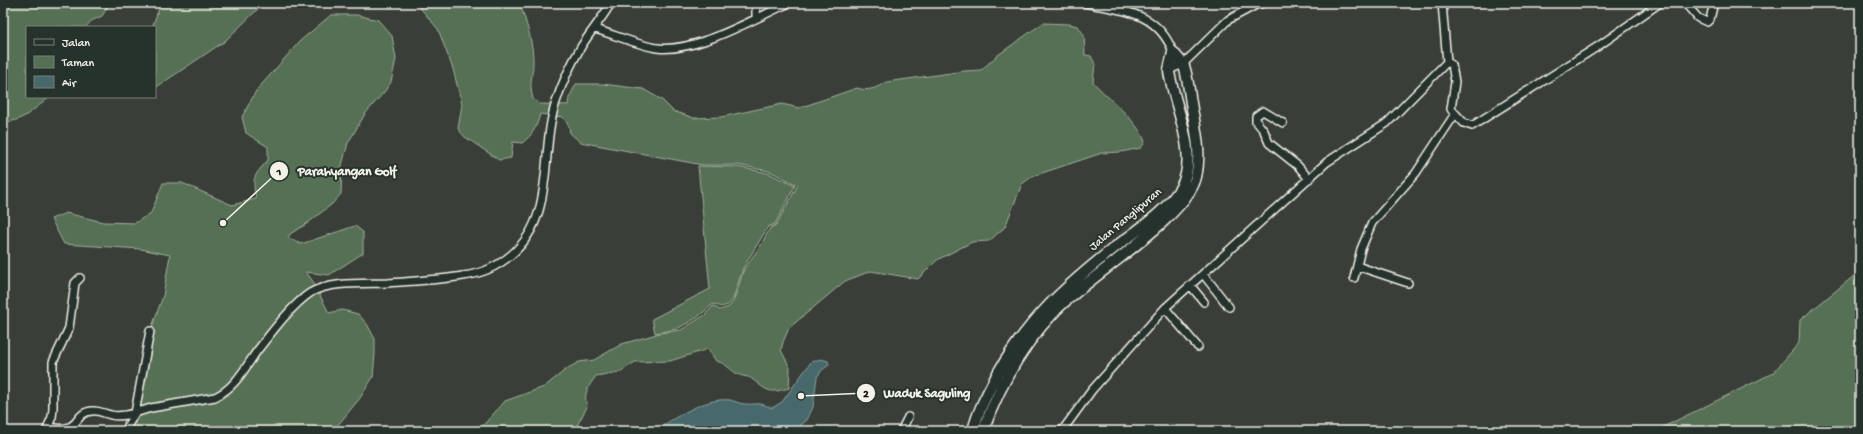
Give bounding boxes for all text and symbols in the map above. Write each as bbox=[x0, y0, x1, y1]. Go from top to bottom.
legend bbox=[26, 26, 156, 98]
text: Jalan bbox=[62, 37, 90, 51]
text: Taman bbox=[61, 57, 94, 71]
text: Air bbox=[62, 77, 78, 91]
callout: Parahyangan Golf bbox=[269, 158, 404, 183]
text: Parahyangan Golf bbox=[297, 164, 398, 180]
text: 1 bbox=[276, 166, 282, 180]
street label: Jalan Panglipuran bbox=[1087, 186, 1165, 254]
callout: Waduk Saguling bbox=[856, 380, 979, 405]
text: Waduk Saguling bbox=[883, 387, 971, 402]
text: 2 bbox=[863, 388, 869, 402]

